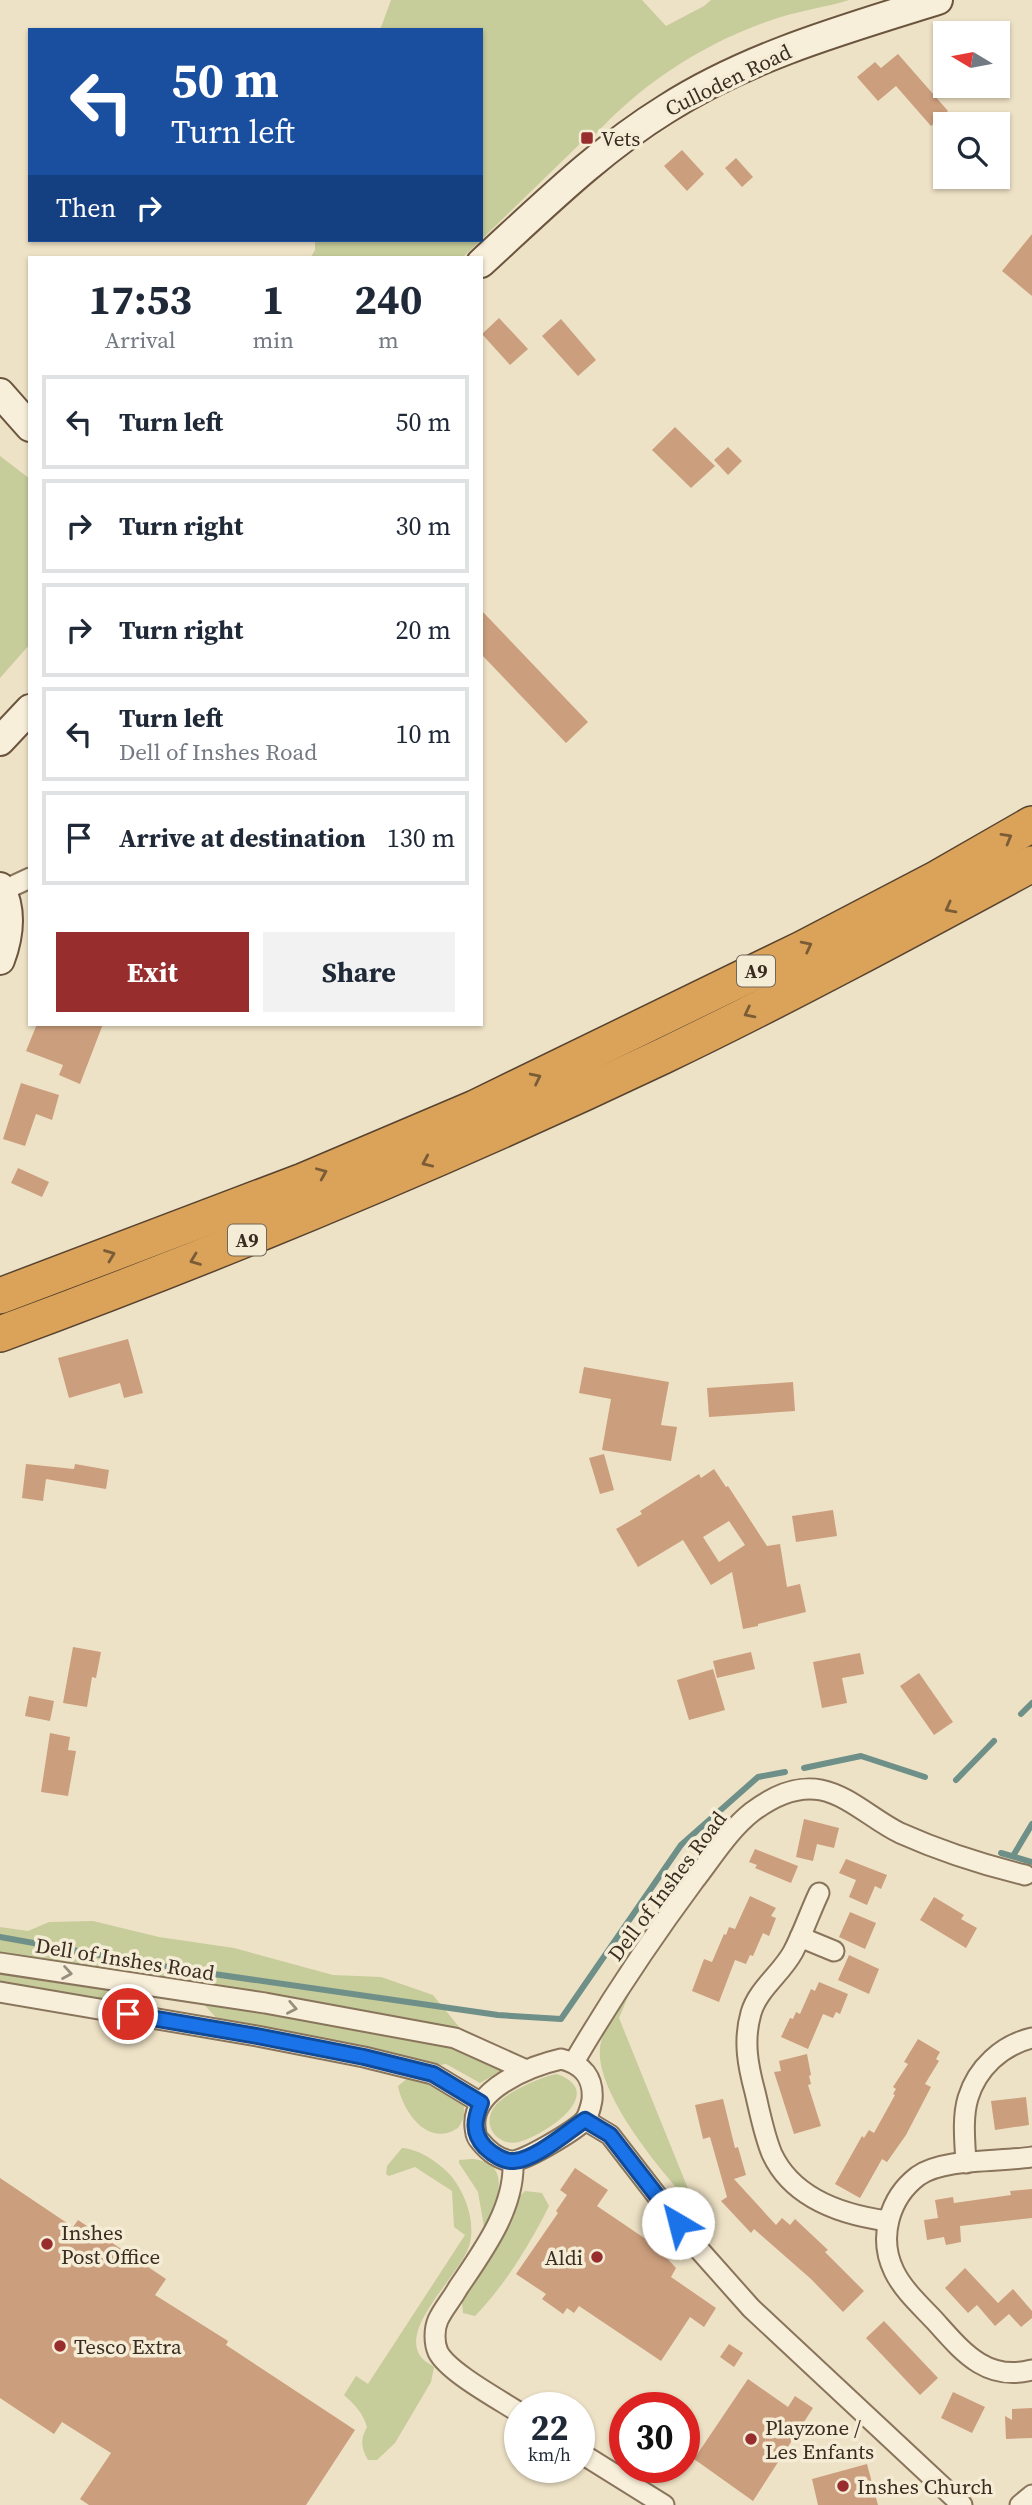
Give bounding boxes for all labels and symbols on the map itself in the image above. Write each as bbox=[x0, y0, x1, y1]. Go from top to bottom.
north arrow bbox=[933, 21, 1010, 98]
street label: Culloden Road bbox=[660, 37, 796, 123]
place label: Vets bbox=[601, 124, 640, 153]
marker: Vets bbox=[579, 130, 595, 146]
one-way arrow bbox=[1000, 833, 1013, 846]
one-way arrow bbox=[945, 900, 958, 913]
one-way arrow bbox=[800, 940, 812, 954]
road number: A9 bbox=[737, 956, 775, 987]
one-way arrow bbox=[744, 1004, 756, 1018]
one-way arrow bbox=[529, 1072, 541, 1086]
one-way arrow bbox=[422, 1154, 435, 1168]
one-way arrow bbox=[315, 1167, 327, 1181]
road number: A9 bbox=[228, 1224, 266, 1256]
one-way arrow bbox=[103, 1250, 115, 1264]
one-way arrow bbox=[190, 1251, 202, 1265]
street label: Dell of Inshes Road bbox=[601, 1805, 733, 1967]
street label: Dell of Inshes Road bbox=[33, 1931, 217, 1987]
one-way arrow bbox=[62, 1965, 73, 1980]
pin bbox=[98, 1984, 158, 2044]
one-way arrow bbox=[286, 2000, 298, 2015]
position arrow bbox=[641, 2186, 715, 2260]
place label: Inshes Post Office bbox=[61, 2218, 160, 2271]
marker: Inshes Post Office bbox=[39, 2236, 55, 2252]
place label: Aldi bbox=[545, 2243, 583, 2272]
marker: Aldi bbox=[589, 2249, 605, 2265]
place label: Tesco Extra bbox=[74, 2332, 182, 2361]
marker: Tesco Extra bbox=[52, 2338, 68, 2354]
speed limit sign: 30 bbox=[609, 2392, 700, 2483]
place label: Playzone / Les Enfants bbox=[765, 2413, 874, 2466]
marker: Playzone / Les Enfants bbox=[743, 2431, 759, 2447]
place label: Inshes Church bbox=[857, 2472, 993, 2501]
marker: Inshes Church bbox=[835, 2478, 851, 2494]

